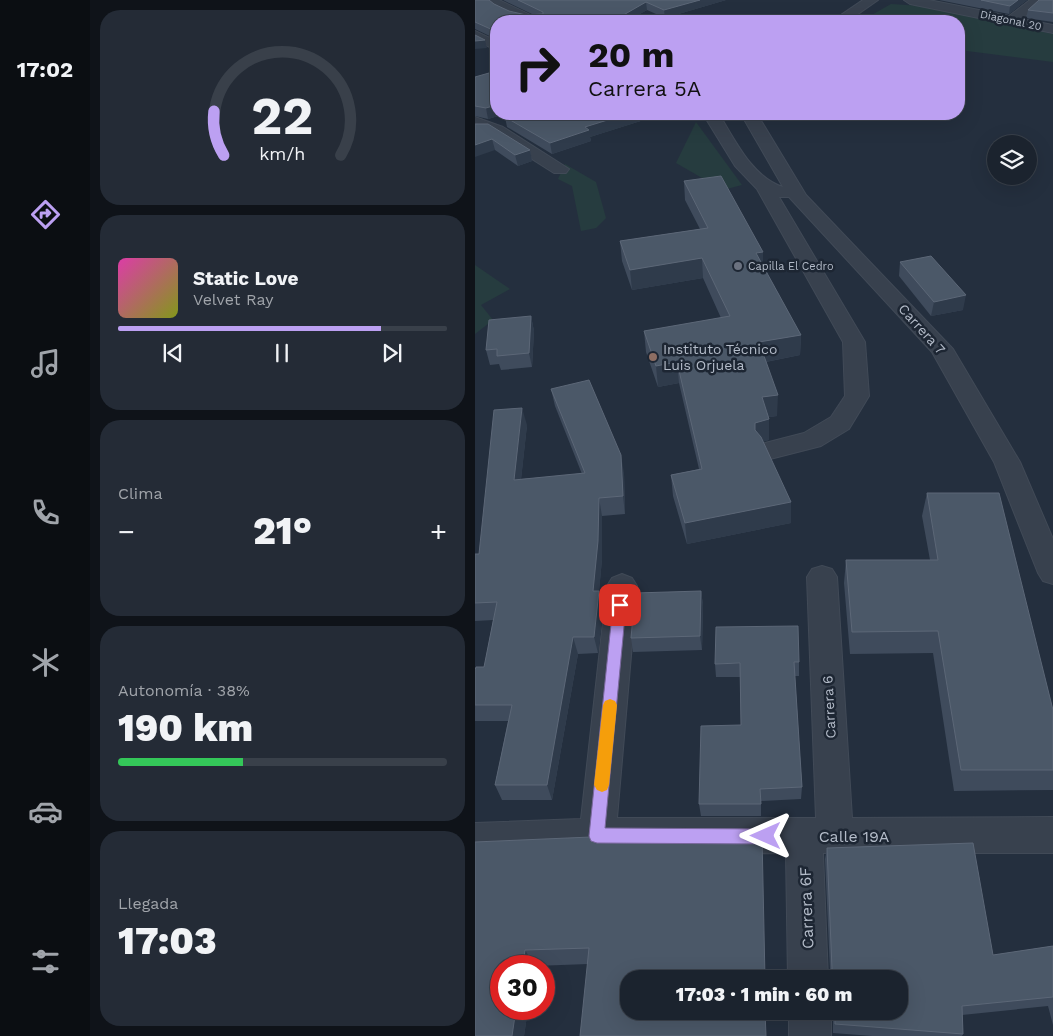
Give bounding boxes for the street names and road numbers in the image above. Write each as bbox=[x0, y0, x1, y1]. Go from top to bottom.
street label: Diagonal 20 bbox=[979, 8, 1043, 33]
street label: Carrera 7 bbox=[895, 301, 949, 357]
street label: Carrera 6 bbox=[819, 675, 839, 739]
street label: Calle 19A bbox=[819, 827, 890, 846]
street label: Carrera 6F bbox=[796, 866, 817, 949]

